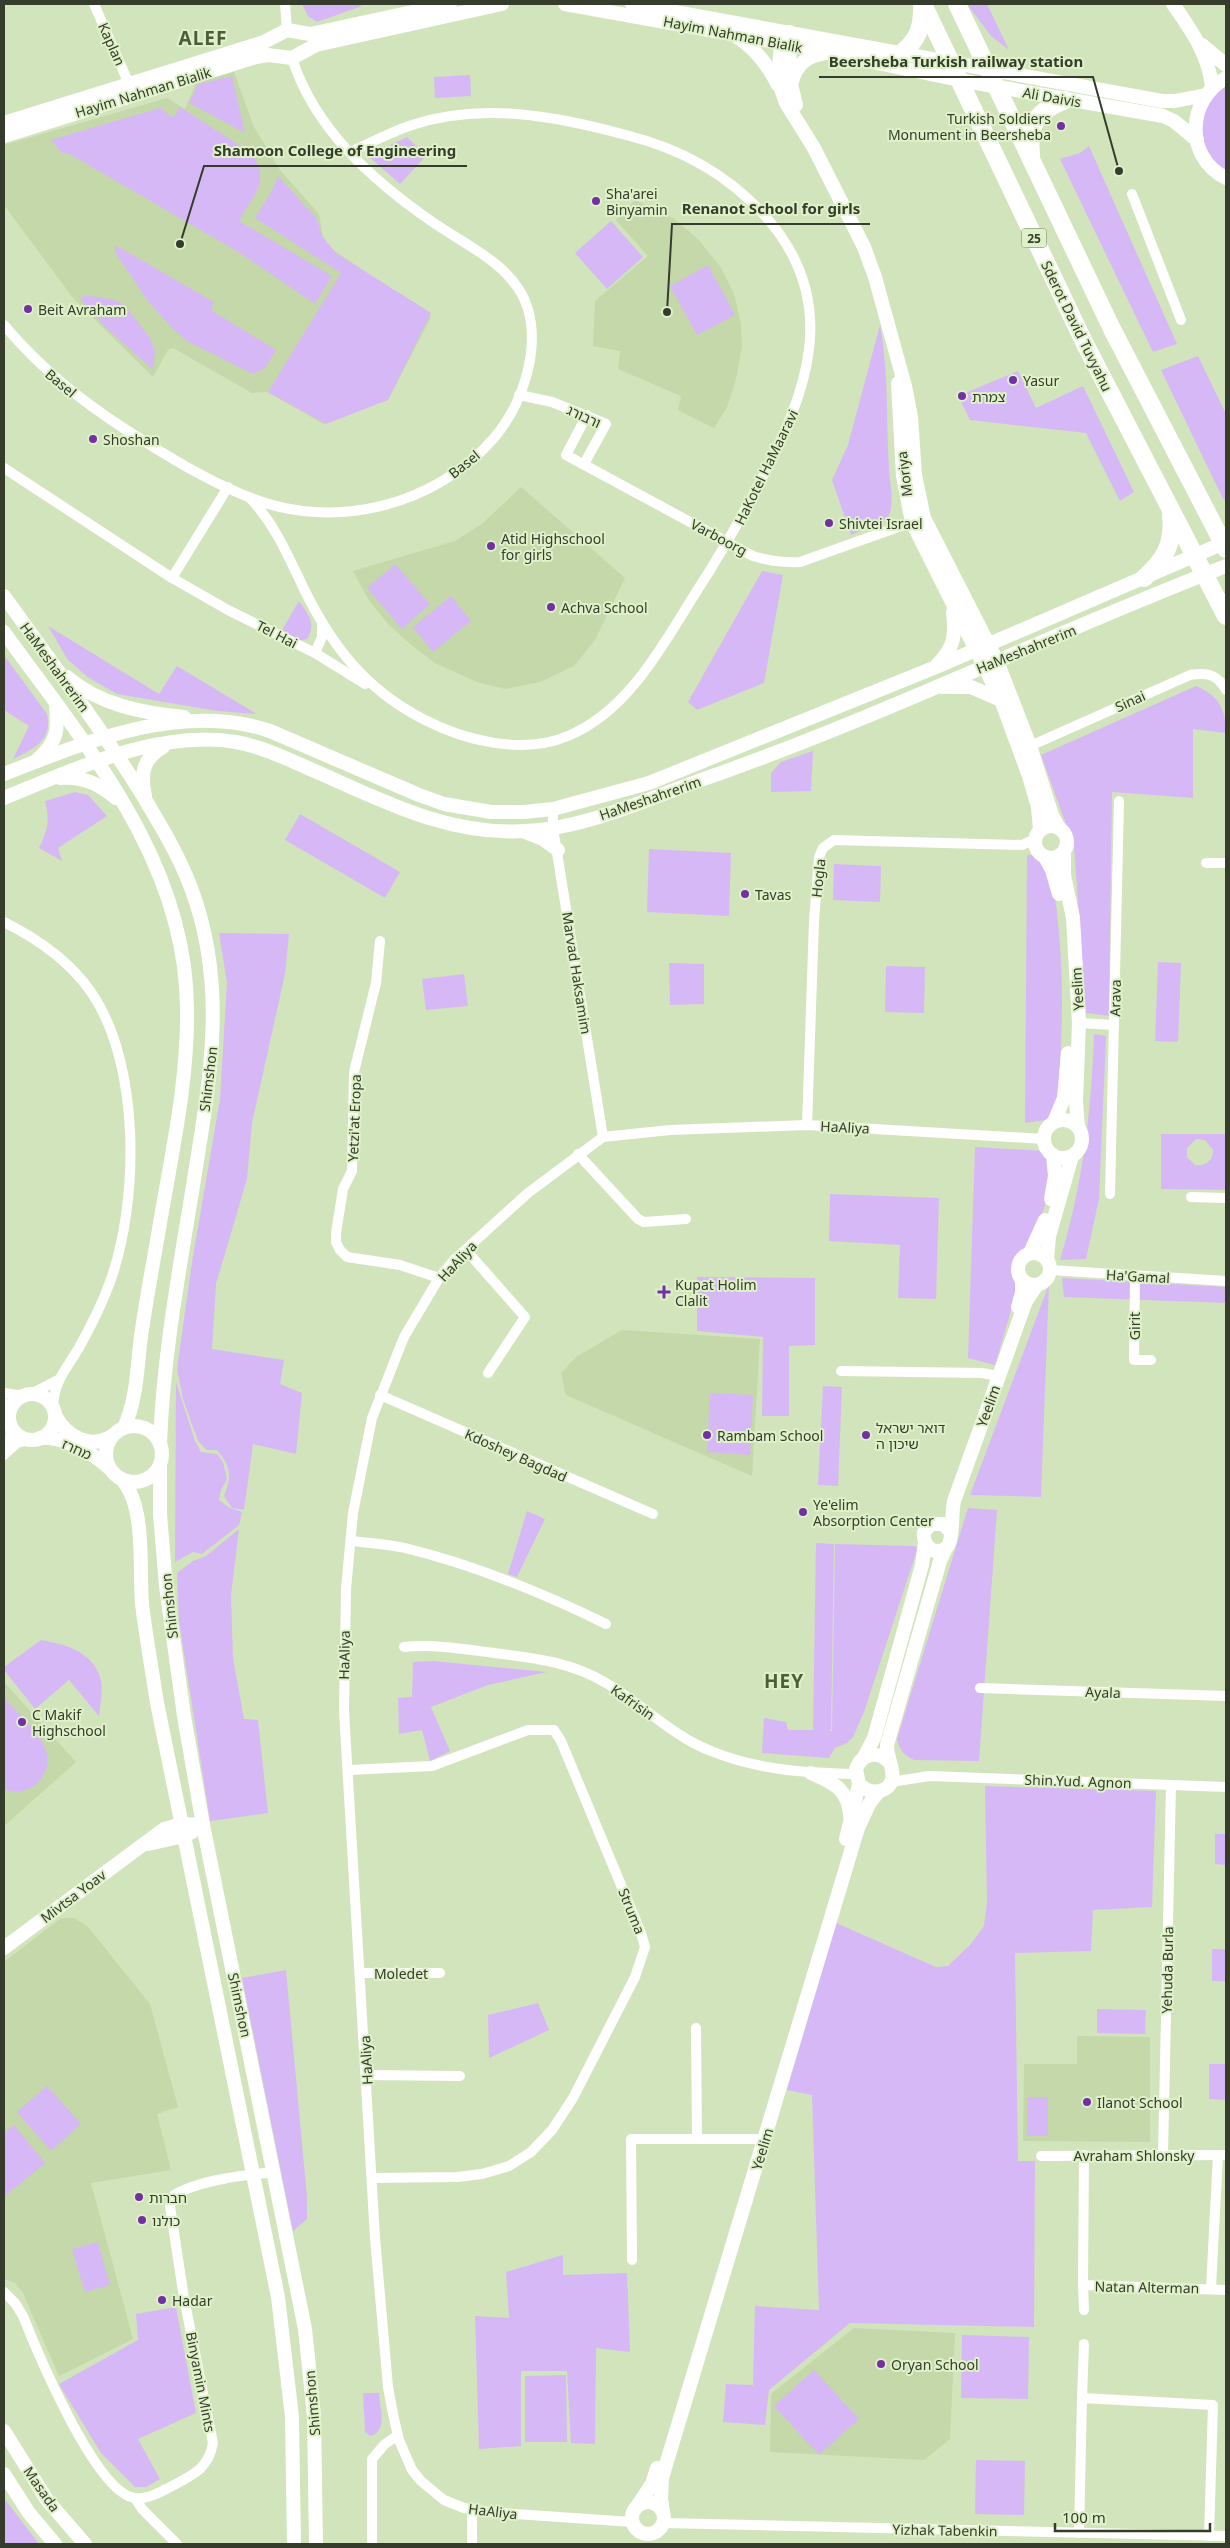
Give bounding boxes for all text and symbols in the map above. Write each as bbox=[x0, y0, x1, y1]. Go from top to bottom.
street label: Hayim Nahman Bialik bbox=[662, 11, 805, 57]
street label: Kaplan bbox=[94, 19, 130, 69]
district label: ALEF bbox=[179, 25, 227, 51]
callout: Beersheba Turkish railway station bbox=[819, 47, 1093, 77]
text: Beersheba Turkish railway station bbox=[829, 51, 1083, 71]
street label: Hayim Nahman Bialik bbox=[73, 62, 214, 122]
street label: Ali Daivis bbox=[1021, 83, 1083, 112]
place label: Turkish Soldiers Monument in Beersheba bbox=[888, 109, 1051, 144]
marker: Turkish Soldiers Monument in Beersheba bbox=[1055, 120, 1067, 132]
callout: Shamoon College of Engineering bbox=[204, 136, 467, 166]
text: Shamoon College of Engineering bbox=[214, 140, 456, 160]
place label: Sha'arei Binyamin bbox=[606, 184, 668, 219]
callout: Renanot School for girls bbox=[672, 194, 870, 224]
marker: Sha'arei Binyamin bbox=[590, 195, 602, 207]
text: Renanot School for girls bbox=[682, 198, 860, 218]
road number: 25 bbox=[1022, 228, 1046, 248]
street label: Sderot David Tuvyahu bbox=[1037, 258, 1117, 394]
place label: Beit Avraham bbox=[38, 300, 126, 319]
marker: Beit Avraham bbox=[22, 303, 34, 315]
street label: Basel bbox=[41, 364, 81, 402]
place label: Yasur bbox=[1023, 371, 1059, 390]
marker: Yasur bbox=[1007, 374, 1019, 386]
place label: צמרת bbox=[972, 387, 1006, 406]
marker: צמרת bbox=[956, 390, 968, 402]
street label: ורבורג bbox=[564, 400, 604, 432]
street label: HaKotel HaMaaravi bbox=[730, 406, 802, 528]
place label: Shoshan bbox=[103, 430, 160, 449]
marker: Shoshan bbox=[87, 433, 99, 445]
street label: Basel bbox=[444, 446, 484, 482]
street label: Moriya bbox=[892, 450, 916, 498]
street label: Varboorg bbox=[687, 514, 751, 560]
place label: Shivtei Israel bbox=[839, 514, 923, 533]
marker: Shivtei Israel bbox=[823, 517, 835, 529]
place label: Atid Highschool for girls bbox=[501, 529, 605, 564]
marker: Atid Highschool for girls bbox=[485, 540, 497, 552]
place label: Achva School bbox=[561, 598, 648, 617]
marker: Achva School bbox=[545, 601, 557, 613]
street label: Tel Hai bbox=[253, 616, 301, 652]
street label: HaMeshahrerim bbox=[16, 618, 94, 716]
street label: HaMeshahrerim bbox=[973, 620, 1079, 678]
street label: Sinai bbox=[1112, 686, 1148, 716]
street label: HaMeshahrerim bbox=[597, 772, 703, 824]
street label: Hogla bbox=[807, 858, 829, 898]
place label: Tavas bbox=[755, 885, 791, 904]
marker: Tavas bbox=[739, 888, 751, 900]
street label: Marvad Haksamim bbox=[558, 910, 596, 1036]
street label: Yeelim bbox=[1066, 967, 1088, 1011]
street label: Arava bbox=[1105, 979, 1125, 1017]
street label: Shimshon bbox=[195, 1045, 221, 1113]
street label: Yetzi'at Eropa bbox=[343, 1074, 365, 1162]
street label: HaAliya bbox=[820, 1116, 870, 1138]
street label: HaAliya bbox=[433, 1236, 481, 1286]
street label: Ha'Gamal bbox=[1106, 1265, 1170, 1287]
place label: Kupat Holim Clalit bbox=[675, 1275, 757, 1310]
marker: Kupat Holim Clalit bbox=[657, 1285, 671, 1299]
street label: Girit bbox=[1125, 1312, 1144, 1340]
street label: Yeelim bbox=[972, 1382, 1004, 1430]
place label: דואר ישראל שיכון ה bbox=[876, 1418, 946, 1453]
street label: Kdoshey Bagdad bbox=[462, 1424, 570, 1486]
place label: Rambam School bbox=[717, 1426, 823, 1445]
marker: Rambam School bbox=[701, 1429, 713, 1441]
marker: דואר ישראל שיכון ה bbox=[860, 1429, 872, 1441]
street label: מחרז bbox=[59, 1434, 95, 1464]
place label: Ye'elim Absorption Center bbox=[813, 1495, 934, 1530]
marker: Ye'elim Absorption Center bbox=[797, 1506, 809, 1518]
street label: Shimshon bbox=[156, 1572, 182, 1640]
street label: HaAliya bbox=[334, 1630, 354, 1680]
district label: HEY bbox=[764, 1668, 804, 1694]
street label: Kafrisin bbox=[607, 1680, 659, 1724]
street label: Ayala bbox=[1085, 1682, 1121, 1702]
place label: C Makif Highschool bbox=[32, 1705, 106, 1740]
marker: C Makif Highschool bbox=[16, 1716, 28, 1728]
street label: Shin.Yud. Agnon bbox=[1024, 1770, 1132, 1792]
street label: Mivtsa Yoav bbox=[36, 1865, 110, 1927]
street label: Struma bbox=[614, 1885, 650, 1937]
street label: Yehuda Burla bbox=[1157, 1926, 1177, 2014]
street label: Moledet bbox=[374, 1964, 428, 1983]
street label: Shimshon bbox=[224, 1971, 256, 2039]
street label: HaAliya bbox=[355, 2035, 377, 2085]
place label: Ilanot School bbox=[1097, 2093, 1183, 2112]
marker: Ilanot School bbox=[1081, 2096, 1093, 2108]
street label: Yeelim bbox=[747, 2125, 777, 2173]
street label: Avraham Shlonsky bbox=[1073, 2146, 1195, 2165]
place label: חברות bbox=[149, 2188, 187, 2207]
marker: חברות bbox=[133, 2191, 145, 2203]
place label: כולנו bbox=[152, 2211, 180, 2230]
marker: כולנו bbox=[136, 2214, 148, 2226]
street label: Natan Alterman bbox=[1095, 2277, 1199, 2297]
place label: Hadar bbox=[172, 2291, 213, 2310]
marker: Hadar bbox=[156, 2294, 168, 2306]
street label: Binyamin Mints bbox=[182, 2330, 220, 2434]
place label: Oryan School bbox=[891, 2355, 979, 2374]
marker: Oryan School bbox=[875, 2358, 887, 2370]
street label: Shimshon bbox=[300, 2370, 324, 2436]
street label: Masada bbox=[19, 2462, 65, 2516]
street label: HaAliya bbox=[467, 2499, 519, 2523]
scale bar bbox=[1055, 2500, 1210, 2532]
text: 100 m bbox=[1062, 2507, 1106, 2527]
street label: Yizhak Tabenkin bbox=[892, 2520, 998, 2540]

